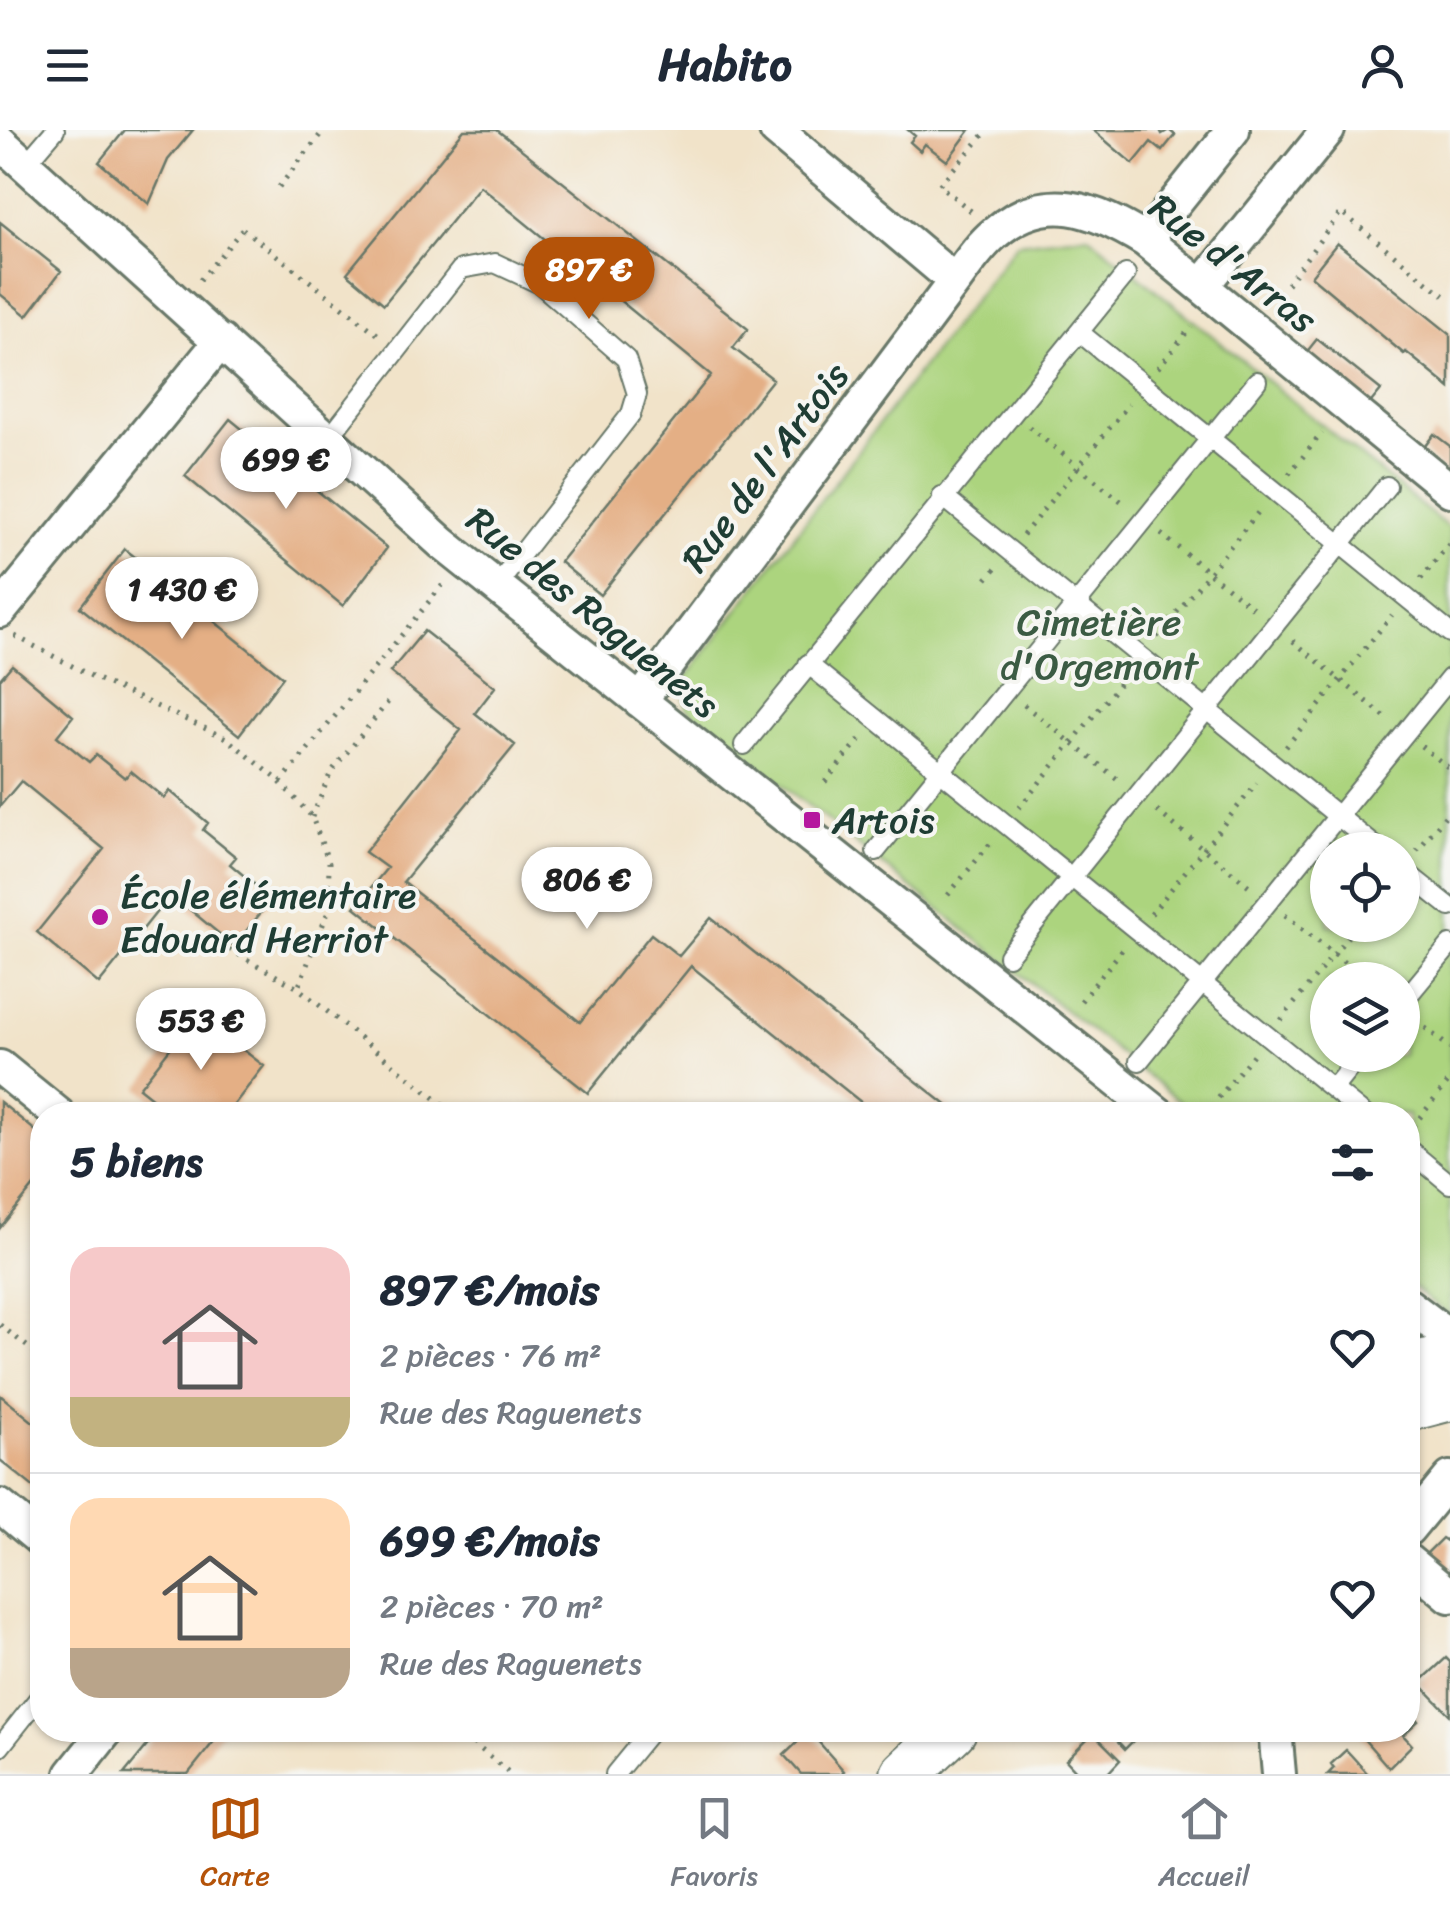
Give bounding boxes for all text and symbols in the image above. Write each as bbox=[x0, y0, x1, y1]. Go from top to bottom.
text: Habito bbox=[658, 25, 792, 105]
icon: menu bbox=[40, 38, 95, 93]
icon: person bbox=[1355, 38, 1410, 93]
street label: Rue d'Arras bbox=[1133, 175, 1332, 352]
pin: 897 € bbox=[519, 237, 659, 322]
text: 897 € bbox=[546, 241, 632, 298]
street label: Rue de l'Artois bbox=[663, 347, 868, 588]
pin: 699 € bbox=[216, 427, 356, 512]
text: 699 € bbox=[242, 431, 330, 488]
street label: Rue des Raguenets bbox=[451, 489, 735, 736]
pin: 1 430 € bbox=[90, 557, 274, 642]
text: 1 430 € bbox=[127, 561, 237, 618]
park label: Cimetière d'Orgemont bbox=[1000, 589, 1199, 700]
place label: Artois bbox=[831, 787, 935, 854]
marker: Artois bbox=[801, 809, 823, 831]
map controls bbox=[1310, 832, 1420, 1072]
button: locate bbox=[1310, 832, 1420, 942]
pin: 806 € bbox=[517, 847, 657, 932]
text: 806 € bbox=[543, 851, 631, 908]
place label: École élémentaire Edouard Herriot bbox=[120, 862, 416, 973]
marker: École élémentaire Edouard Herriot bbox=[89, 906, 111, 928]
button: layers bbox=[1310, 962, 1420, 1072]
pin: 553 € bbox=[131, 988, 271, 1073]
text: 553 € bbox=[158, 992, 244, 1049]
text: 5 biens bbox=[70, 1125, 203, 1199]
icon: filters bbox=[1325, 1135, 1380, 1190]
text: 897 €/mois bbox=[380, 1253, 599, 1327]
icon: home bbox=[150, 1287, 270, 1407]
icon: heart bbox=[1325, 1320, 1380, 1375]
text: 2 pièces · 76 m² bbox=[380, 1327, 602, 1384]
text: Rue des Raguenets bbox=[380, 1384, 642, 1441]
text: 699 €/mois bbox=[380, 1504, 600, 1578]
icon: home bbox=[150, 1538, 270, 1658]
icon: heart bbox=[1325, 1571, 1380, 1626]
text: 2 pièces · 70 m² bbox=[380, 1578, 604, 1635]
text: Rue des Raguenets bbox=[380, 1635, 642, 1692]
tab: Carte bbox=[200, 1791, 270, 1900]
tab: Favoris bbox=[670, 1791, 758, 1900]
tab: Accueil bbox=[1158, 1791, 1250, 1900]

